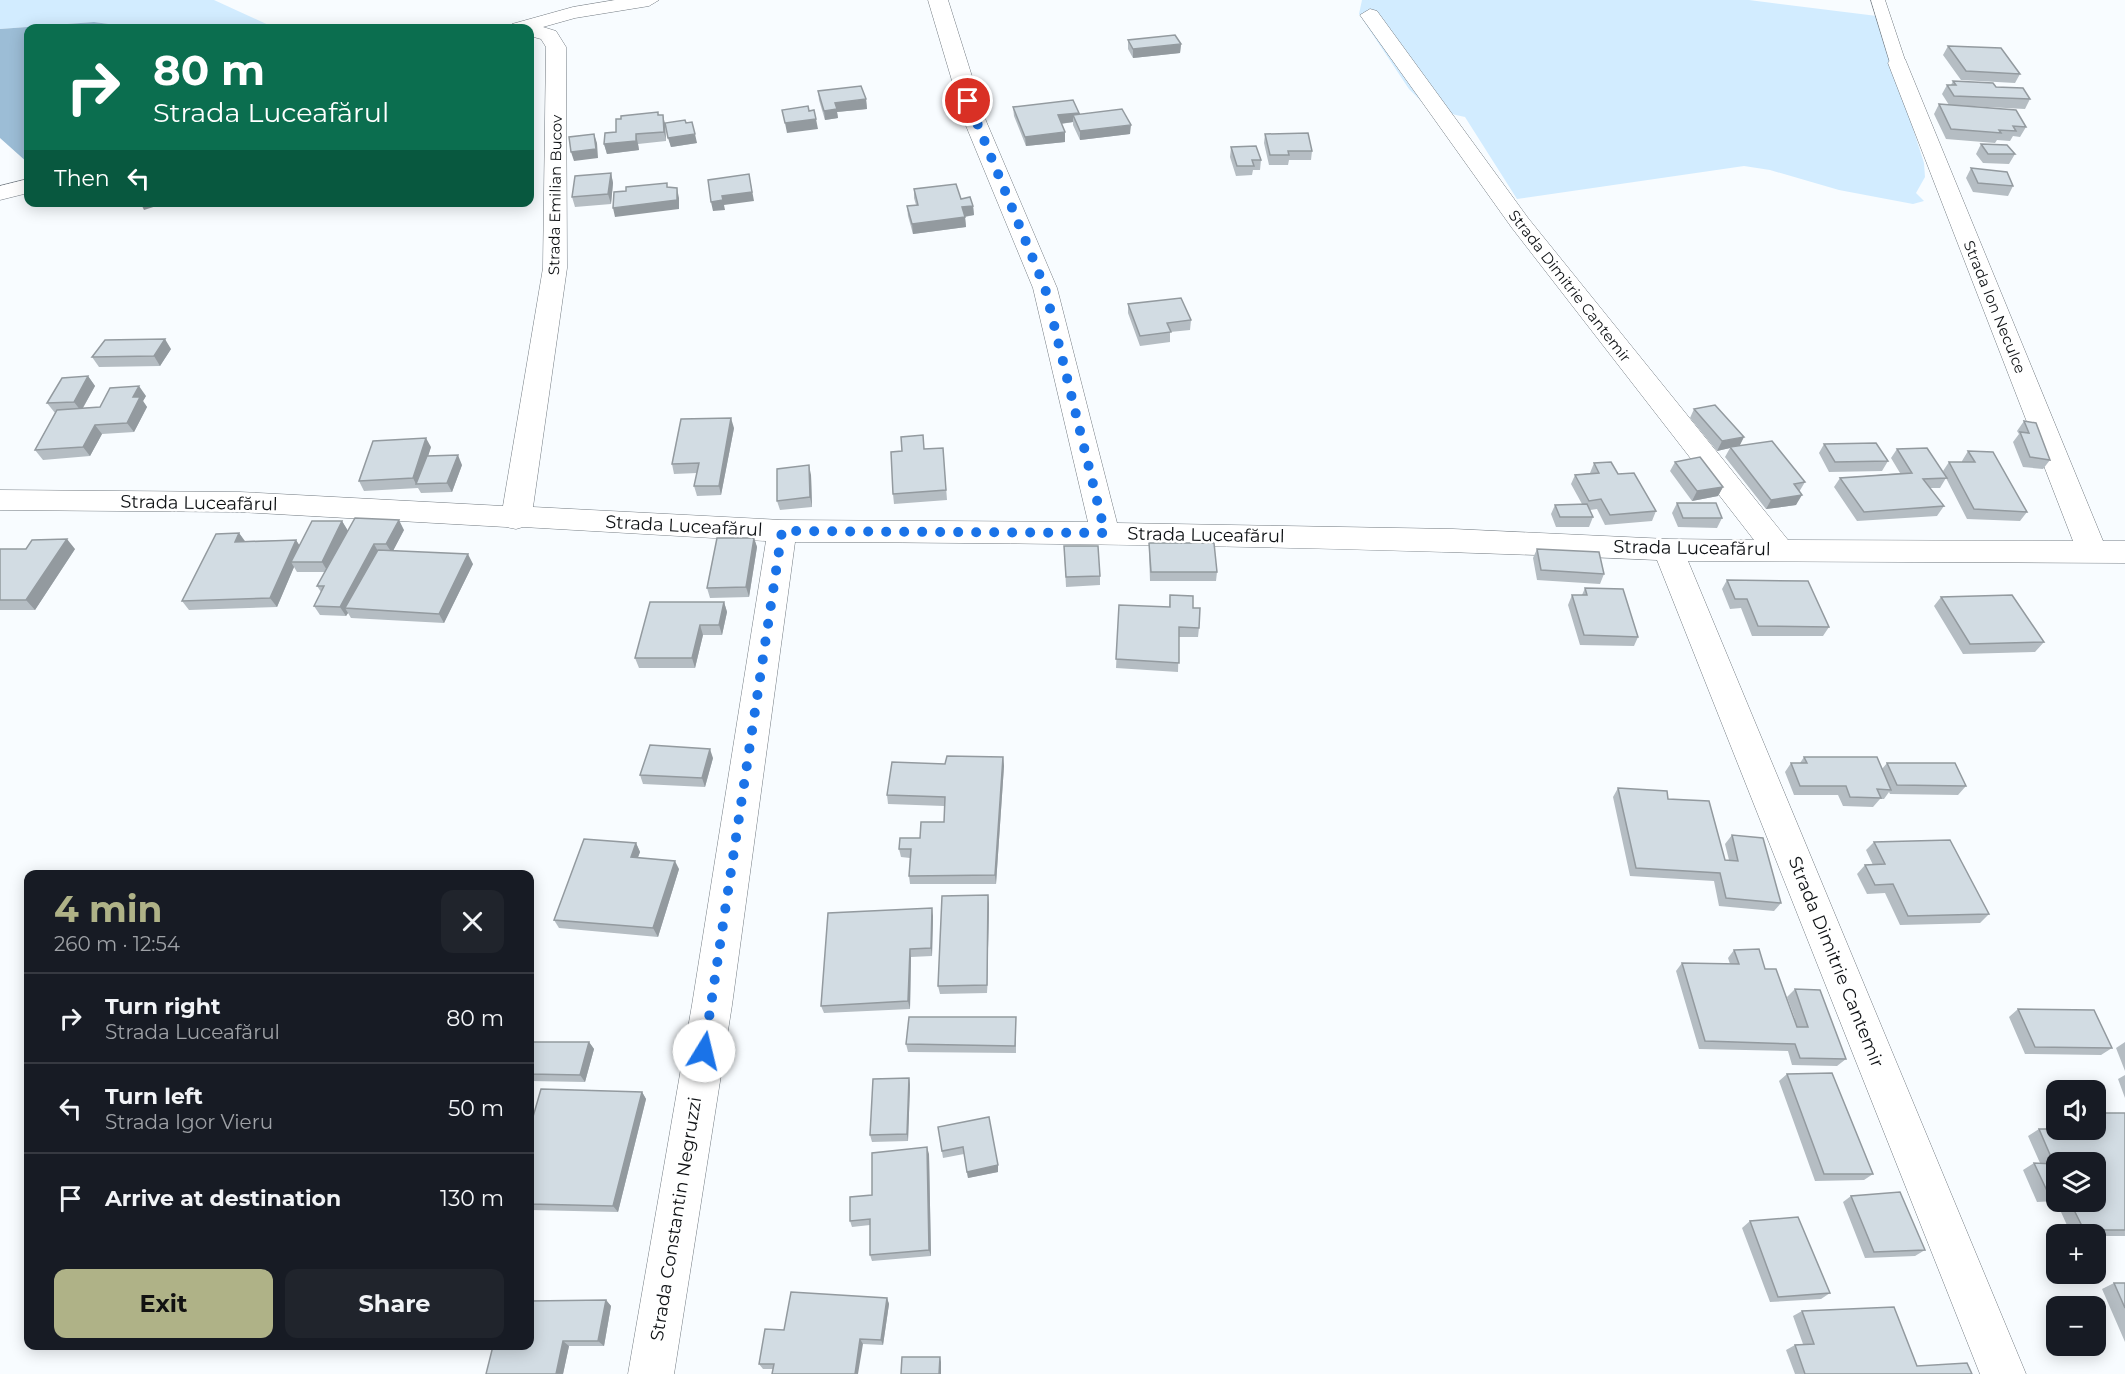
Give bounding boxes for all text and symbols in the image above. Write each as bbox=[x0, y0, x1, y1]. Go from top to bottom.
text: 80 m bbox=[153, 44, 265, 96]
icon: right bbox=[54, 48, 132, 126]
pin bbox=[942, 75, 993, 126]
icon: arrive bbox=[951, 84, 984, 117]
text: Strada Luceafărul bbox=[153, 96, 389, 129]
street label: Strada Emilian Bucov bbox=[544, 114, 566, 275]
icon: left bbox=[122, 162, 155, 195]
text: Then bbox=[54, 165, 110, 192]
street label: Strada Dimitrie Cantemir bbox=[1505, 206, 1635, 366]
street label: Strada Ion Neculce bbox=[1960, 238, 2030, 376]
street label: Strada Luceafărul bbox=[120, 491, 278, 515]
street label: Strada Luceafărul bbox=[605, 511, 763, 541]
street label: Strada Luceafărul bbox=[1127, 523, 1285, 547]
street label: Strada Luceafărul bbox=[1613, 536, 1771, 560]
street label: Strada Dimitrie Cantemir bbox=[1784, 853, 1888, 1071]
text: 4 min bbox=[54, 887, 162, 931]
button: close bbox=[441, 890, 504, 953]
text: 260 m · 12:54 bbox=[54, 932, 180, 956]
text: Turn right bbox=[105, 993, 220, 1020]
icon: right bbox=[54, 1002, 87, 1035]
text: 80 m bbox=[446, 1005, 504, 1032]
position arrow bbox=[672, 1019, 736, 1083]
text: Strada Luceafărul bbox=[105, 1020, 280, 1044]
map controls bbox=[2046, 1080, 2106, 1356]
button: sound bbox=[2046, 1080, 2106, 1140]
text: Turn left bbox=[105, 1083, 203, 1110]
icon: left bbox=[54, 1092, 87, 1125]
text: 50 m bbox=[448, 1095, 504, 1122]
street label: Strada Constantin Negruzzi bbox=[646, 1095, 706, 1343]
text: Strada Igor Vieru bbox=[105, 1110, 273, 1134]
button: layers bbox=[2046, 1152, 2106, 1212]
icon: arrive bbox=[54, 1182, 87, 1215]
text: Arrive at destination bbox=[105, 1185, 341, 1212]
text: 130 m bbox=[440, 1185, 504, 1212]
button: + bbox=[2046, 1224, 2106, 1284]
button: Exit bbox=[54, 1269, 273, 1338]
button: Share bbox=[285, 1269, 504, 1338]
button: − bbox=[2046, 1296, 2106, 1356]

